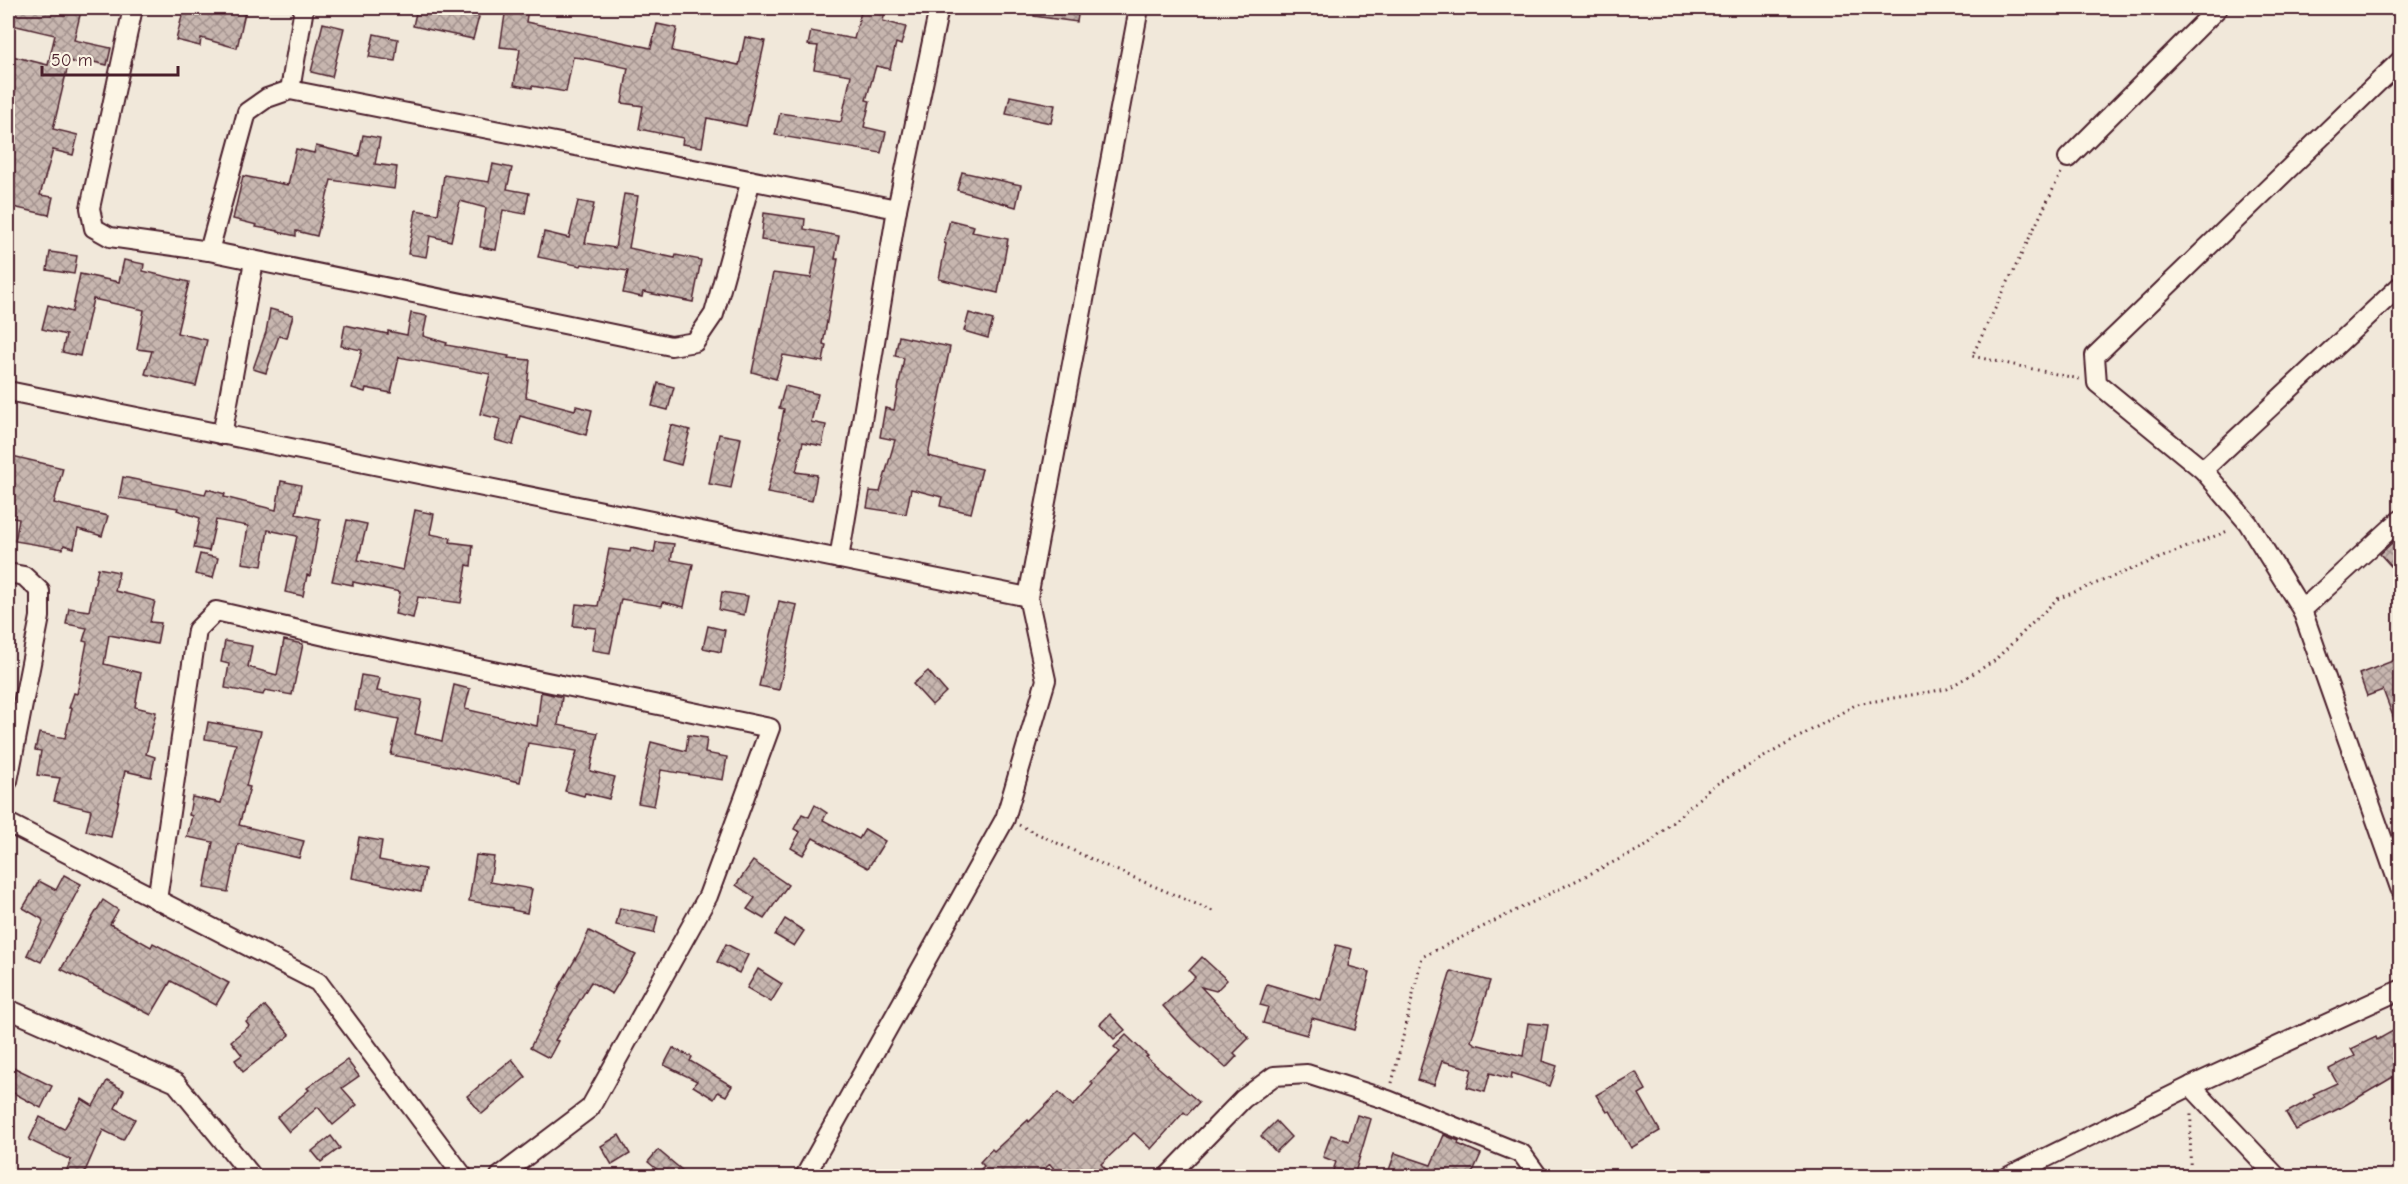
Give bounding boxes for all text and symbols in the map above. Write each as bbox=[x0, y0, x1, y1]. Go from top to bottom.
scale bar bbox=[42, 39, 178, 77]
text: 50 m bbox=[51, 50, 93, 71]

